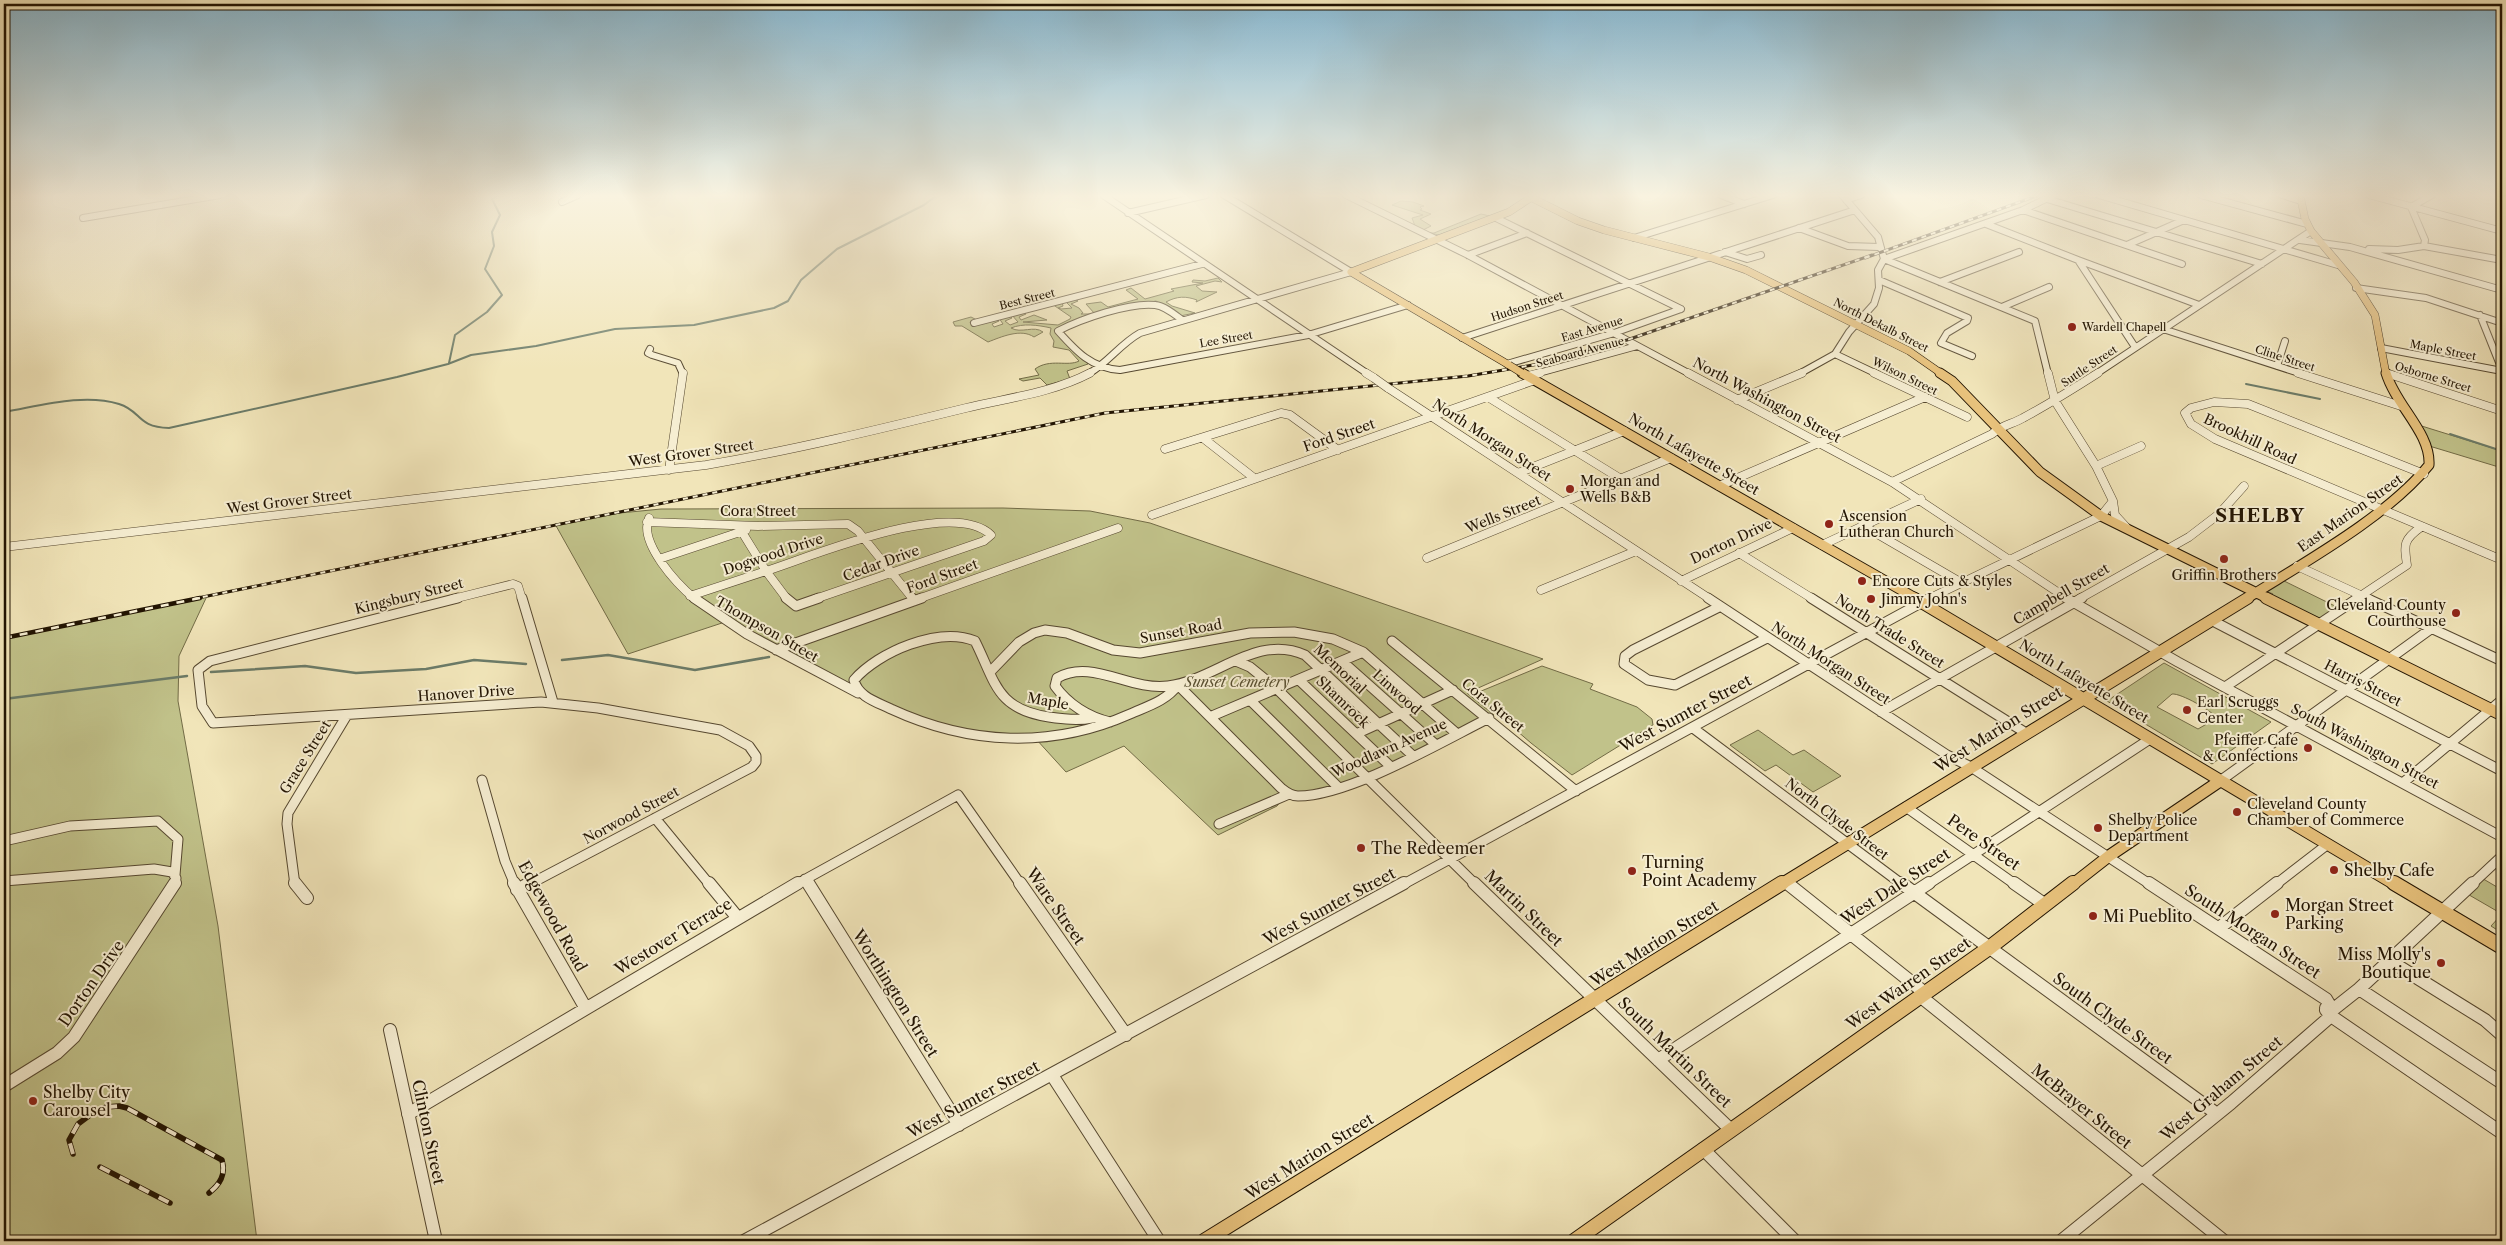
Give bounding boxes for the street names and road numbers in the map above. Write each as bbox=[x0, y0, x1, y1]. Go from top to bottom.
street label: Best Street bbox=[998, 285, 1056, 313]
street label: Hudson Street bbox=[1489, 288, 1565, 324]
street label: North Dekalb Street bbox=[1831, 295, 1931, 355]
street label: East Avenue bbox=[1560, 313, 1624, 345]
street label: Lee Street bbox=[1198, 327, 1254, 351]
street label: Seaboard Avenue bbox=[1534, 334, 1626, 370]
street label: Maple Street bbox=[2409, 337, 2477, 363]
street label: Suttle Street bbox=[2058, 342, 2120, 390]
street label: Cline Street bbox=[2253, 342, 2317, 374]
street label: North Washington Street bbox=[1690, 353, 1844, 447]
street label: Wilson Street bbox=[1869, 354, 1940, 398]
street label: Osborne Street bbox=[2393, 359, 2473, 395]
street label: North Morgan Street bbox=[1429, 395, 1555, 485]
street label: North Lafayette Street bbox=[1625, 409, 1763, 499]
street label: Brookhill Road bbox=[2201, 410, 2300, 469]
street label: Ford Street bbox=[1301, 414, 1377, 456]
street label: West Grover Street bbox=[626, 435, 755, 471]
street label: East Marion Street bbox=[2294, 470, 2406, 556]
street label: West Grover Street bbox=[224, 484, 353, 518]
street label: Wells Street bbox=[1462, 491, 1543, 538]
street label: Cora Street bbox=[720, 502, 796, 520]
street label: Dorton Drive bbox=[1687, 514, 1775, 568]
street label: Dogwood Drive bbox=[721, 529, 826, 579]
street label: Cedar Drive bbox=[840, 541, 922, 585]
street label: Ford Street bbox=[904, 555, 980, 597]
street label: Campbell Street bbox=[2010, 559, 2112, 629]
street label: Kingsbury Street bbox=[353, 574, 465, 618]
street label: North Trade Street bbox=[1832, 590, 1948, 672]
street label: Thompson Street bbox=[712, 592, 822, 666]
street label: Sunset Road bbox=[1139, 615, 1224, 647]
street label: North Morgan Street bbox=[1768, 618, 1894, 708]
street label: North Lafayette Street bbox=[2016, 635, 2152, 727]
street label: Memorial bbox=[1310, 640, 1370, 698]
street label: Harris Street bbox=[2321, 656, 2405, 710]
street label: Linwood bbox=[1369, 666, 1425, 719]
street label: West Sumter Street bbox=[1615, 670, 1755, 757]
street label: Shamrock bbox=[1313, 672, 1374, 732]
street label: Cora Street bbox=[1458, 674, 1528, 736]
street label: Hanover Drive bbox=[417, 681, 515, 705]
street label: West Marion Street bbox=[1929, 681, 2066, 777]
street label: Maple bbox=[1026, 688, 1070, 714]
street label: South Washington Street bbox=[2288, 699, 2442, 793]
street label: Woodlawn Avenue bbox=[1328, 714, 1450, 782]
street label: Grace Street bbox=[275, 717, 335, 797]
street label: North Clyde Street bbox=[1782, 774, 1892, 864]
street label: Norwood Street bbox=[580, 782, 682, 848]
street label: Pere Street bbox=[1944, 810, 2025, 875]
street label: West Dale Street bbox=[1836, 843, 1954, 929]
street label: Edgewood Road bbox=[514, 857, 592, 975]
street label: Ware Street bbox=[1022, 863, 1090, 949]
street label: West Sumter Street bbox=[1259, 863, 1399, 950]
street label: Martin Street bbox=[1481, 866, 1568, 951]
street label: South Morgan Street bbox=[2181, 880, 2325, 983]
street label: Westover Terrace bbox=[610, 893, 735, 979]
street label: West Marion Street bbox=[1585, 895, 1722, 991]
street label: Worthington Street bbox=[848, 925, 944, 1061]
street label: West Warren Street bbox=[1841, 932, 1975, 1034]
street label: Dorton Drive bbox=[54, 936, 128, 1030]
street label: South Clyde Street bbox=[2049, 968, 2177, 1068]
street label: South Martin Street bbox=[1614, 993, 1736, 1112]
street label: West Graham Street bbox=[2155, 1031, 2286, 1145]
street label: West Sumter Street bbox=[903, 1056, 1043, 1143]
street label: McBrayer Street bbox=[2028, 1059, 2137, 1153]
street label: Clinton Street bbox=[408, 1078, 450, 1187]
street label: West Marion Street bbox=[1240, 1108, 1377, 1204]

